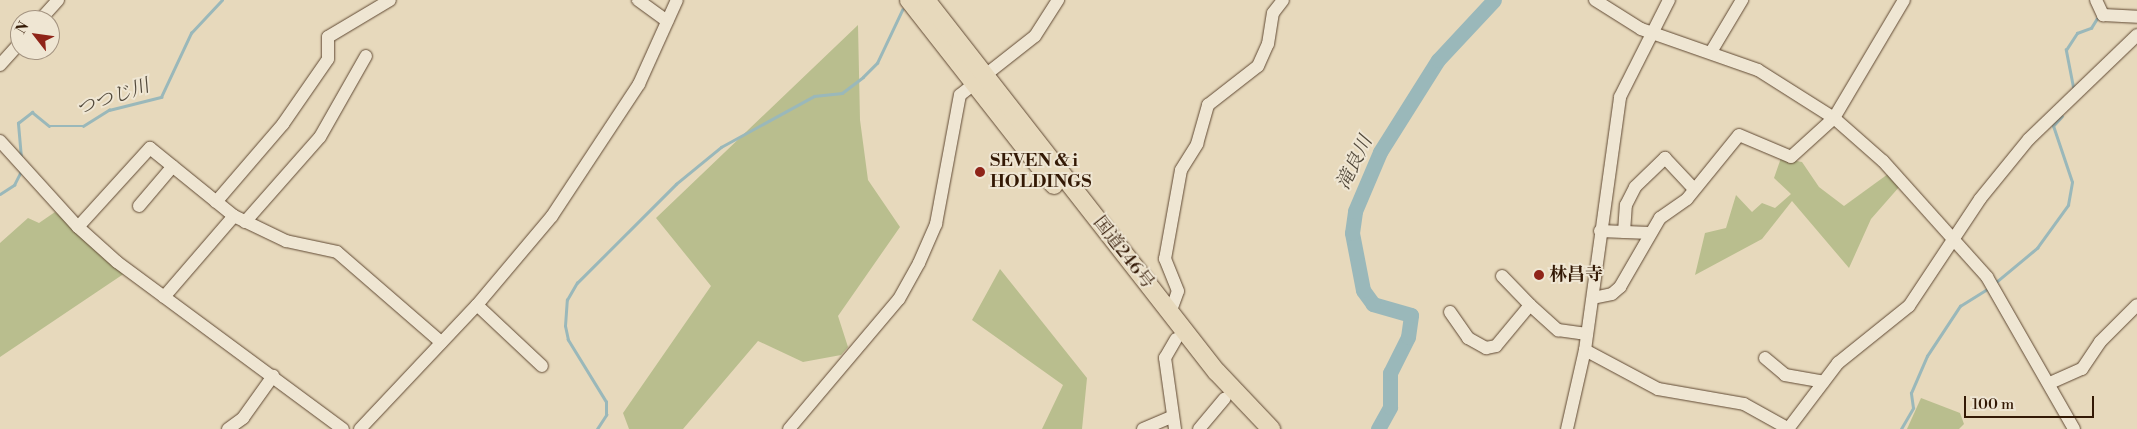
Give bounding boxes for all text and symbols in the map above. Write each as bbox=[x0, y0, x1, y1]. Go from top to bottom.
north arrow bbox=[10, 10, 60, 60]
text: N bbox=[12, 19, 33, 37]
water label: つつじ川 bbox=[73, 75, 153, 121]
water label: 滝良川 bbox=[1332, 132, 1378, 194]
place label: SEVEN & i HOLDINGS bbox=[990, 151, 1092, 193]
marker: SEVEN & i HOLDINGS bbox=[974, 166, 986, 178]
street label: 国道246号 bbox=[1088, 212, 1158, 294]
place label: 林昌寺 bbox=[1549, 264, 1603, 286]
marker: 林昌寺 bbox=[1533, 269, 1545, 281]
scale bar bbox=[1967, 386, 2097, 418]
text: 100 m bbox=[1972, 395, 2014, 414]

